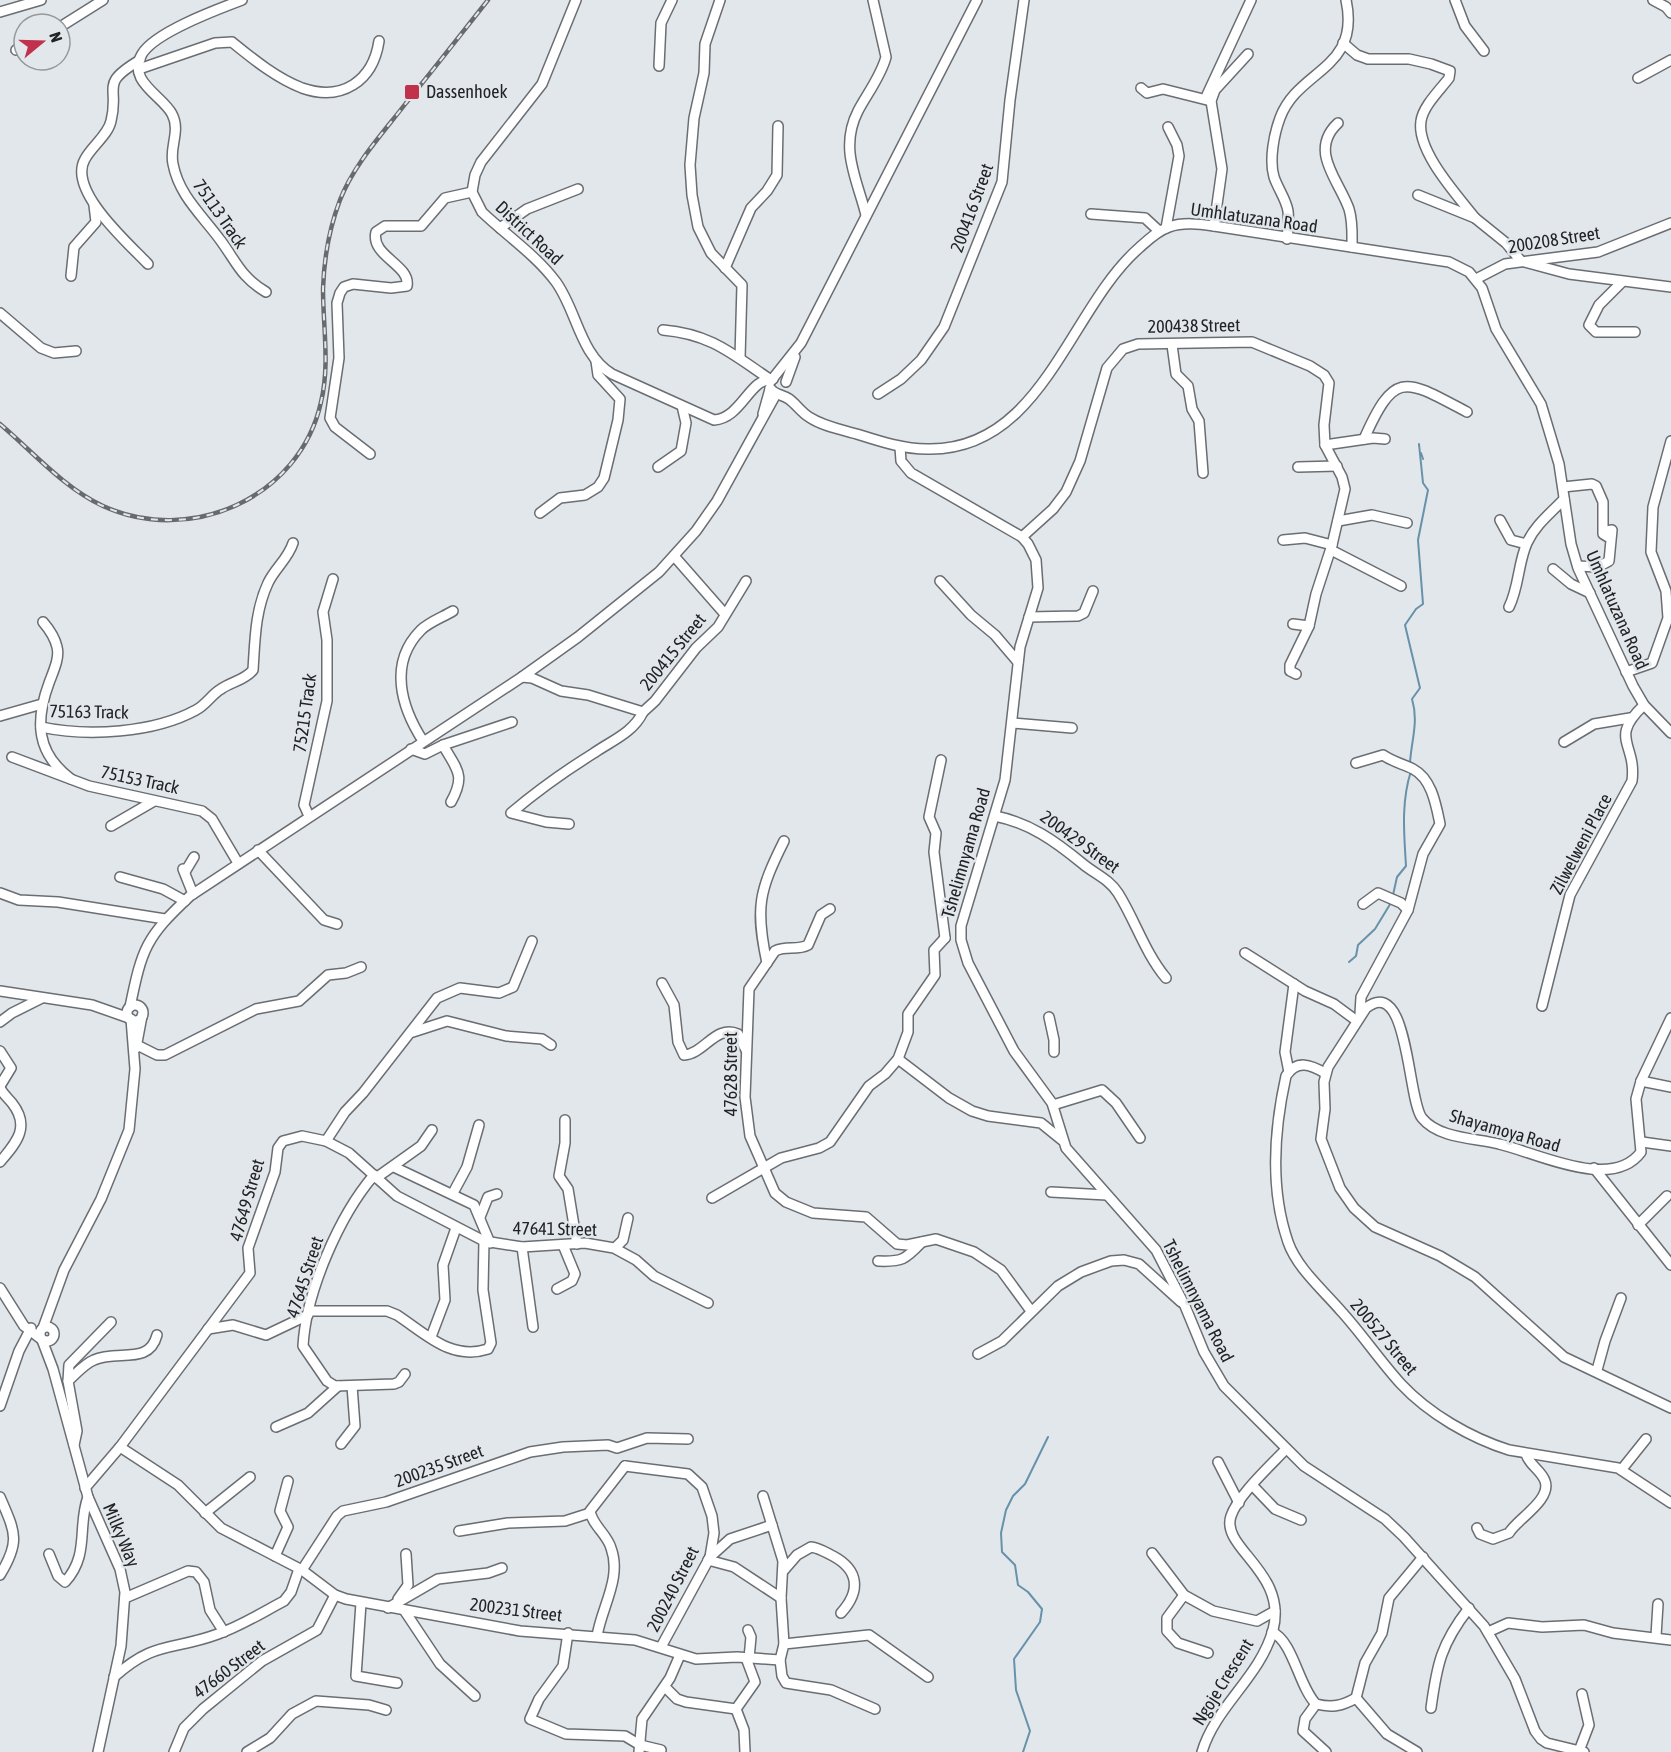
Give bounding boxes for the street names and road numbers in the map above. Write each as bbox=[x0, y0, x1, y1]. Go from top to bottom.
street label: 200416 Street bbox=[946, 161, 997, 255]
street label: 75113 Track bbox=[189, 175, 252, 252]
street label: District Road bbox=[492, 196, 567, 269]
street label: Umhlatuzana Road bbox=[1189, 198, 1319, 237]
street label: 200208 Street bbox=[1506, 222, 1601, 257]
street label: 200438 Street bbox=[1147, 314, 1241, 337]
street label: Umhlatuzana Road bbox=[1582, 547, 1653, 673]
street label: 200415 Street bbox=[635, 609, 710, 694]
street label: 75215 Track bbox=[289, 672, 320, 754]
street label: 75163 Track bbox=[49, 700, 129, 723]
street label: 75153 Track bbox=[99, 761, 181, 798]
street label: Tshelimnyama Road bbox=[937, 785, 994, 920]
street label: Zilwelweni Place bbox=[1545, 790, 1616, 898]
street label: 200429 Street bbox=[1037, 806, 1124, 877]
street label: 47628 Street bbox=[720, 1032, 741, 1116]
street label: Shayamoya Road bbox=[1447, 1105, 1563, 1156]
street label: 47649 Street bbox=[225, 1156, 268, 1243]
street label: 47641 Street bbox=[513, 1217, 597, 1240]
street label: 47645 Street bbox=[282, 1234, 328, 1320]
street label: Tshelimnyama Road bbox=[1159, 1236, 1238, 1365]
street label: 200527 Street bbox=[1347, 1294, 1422, 1379]
street label: 200235 Street bbox=[392, 1440, 486, 1491]
street label: Milky Way bbox=[99, 1500, 144, 1570]
street label: 200240 Street bbox=[642, 1543, 703, 1635]
street label: 200231 Street bbox=[469, 1593, 563, 1626]
street label: 47660 Street bbox=[189, 1635, 269, 1702]
street label: Ngoje Crescent bbox=[1188, 1635, 1257, 1729]

